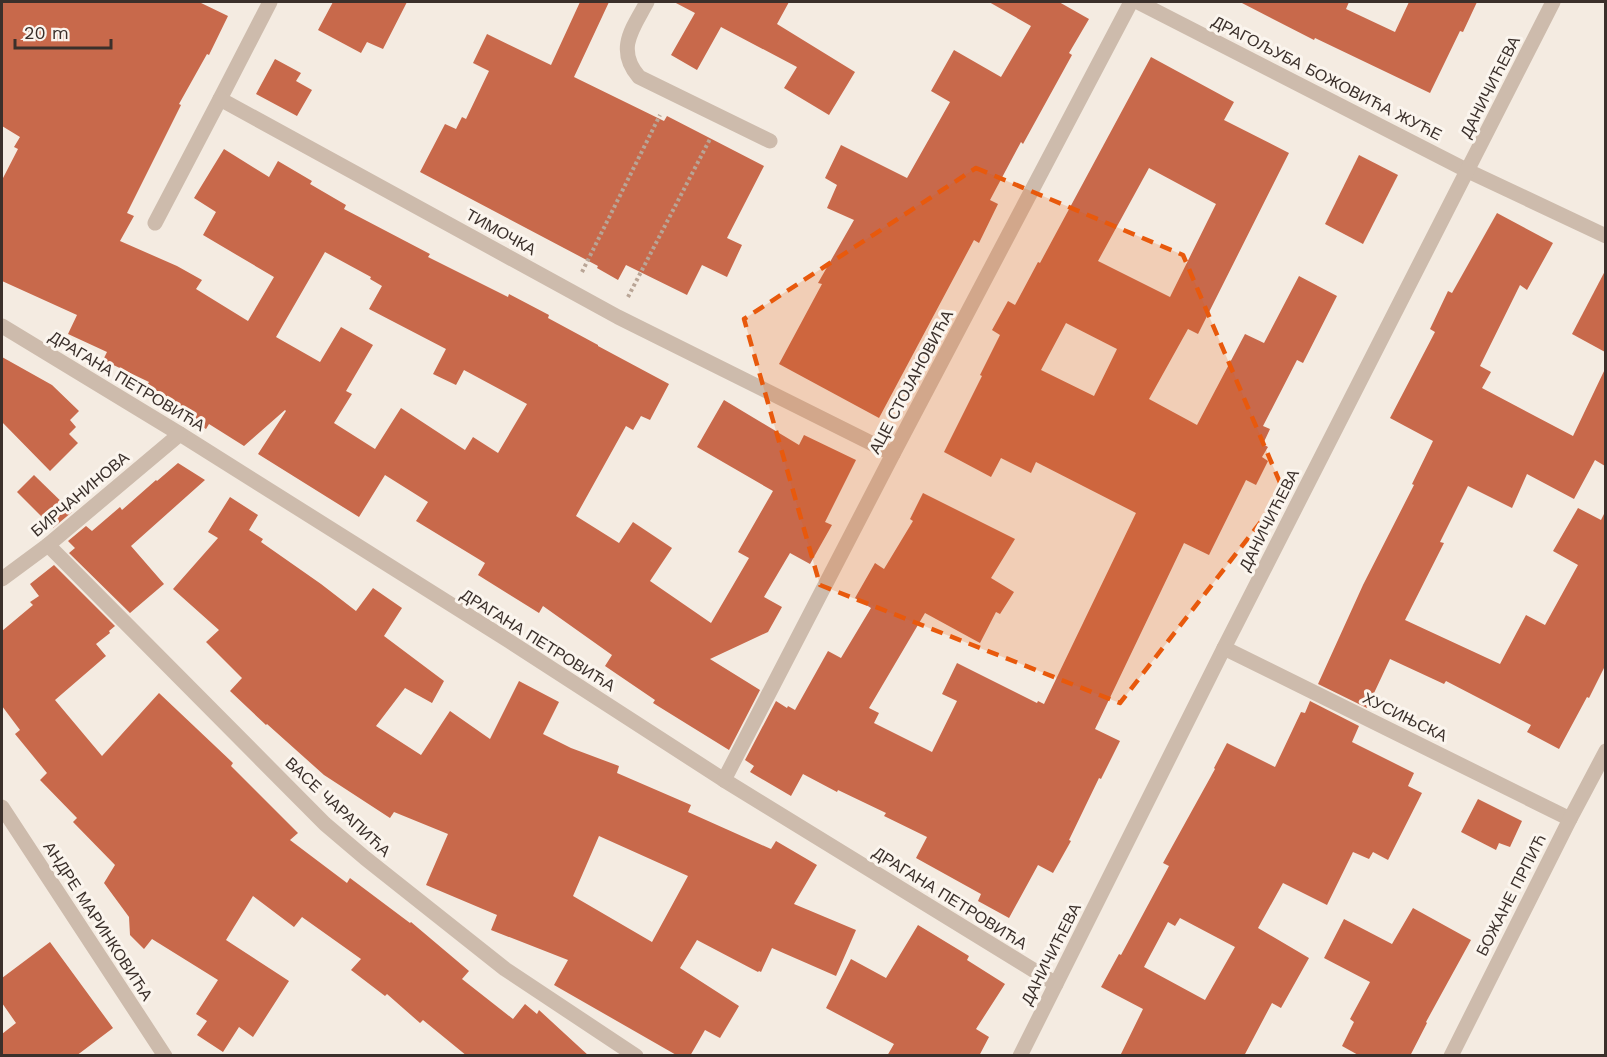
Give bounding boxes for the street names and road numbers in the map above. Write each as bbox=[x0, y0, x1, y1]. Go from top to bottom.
street label: ДРАГОЉУБА БОЖОВИЋА ЖУЋЕ bbox=[1209, 12, 1445, 144]
street label: ДАНИЧИЋЕВА bbox=[1456, 33, 1524, 141]
street label: ТИМОЧКА bbox=[463, 205, 540, 259]
street label: АЦЕ СТОЈАНОВИЋА bbox=[865, 306, 957, 457]
street label: ДРАГАНА ПЕТРОВИЋА bbox=[46, 327, 209, 435]
street label: БИРЧАНИНОВА bbox=[27, 447, 133, 540]
street label: ДАНИЧИЋЕВА bbox=[1235, 466, 1303, 574]
street label: ДРАГАНА ПЕТРОВИЋА bbox=[457, 585, 619, 695]
street label: ХУСИЊСКА bbox=[1360, 688, 1451, 746]
street label: ВАСЕ ЧАРАПИЋА bbox=[281, 753, 395, 861]
street label: БОЖАНЕ ПРПИЋ bbox=[1472, 831, 1550, 959]
street label: АНДРЕ МАРИНКОВИЋА bbox=[39, 838, 157, 1004]
street label: ДРАГАНА ПЕТРОВИЋА bbox=[869, 843, 1031, 953]
street label: ДАНИЧИЋЕВА bbox=[1017, 900, 1085, 1008]

